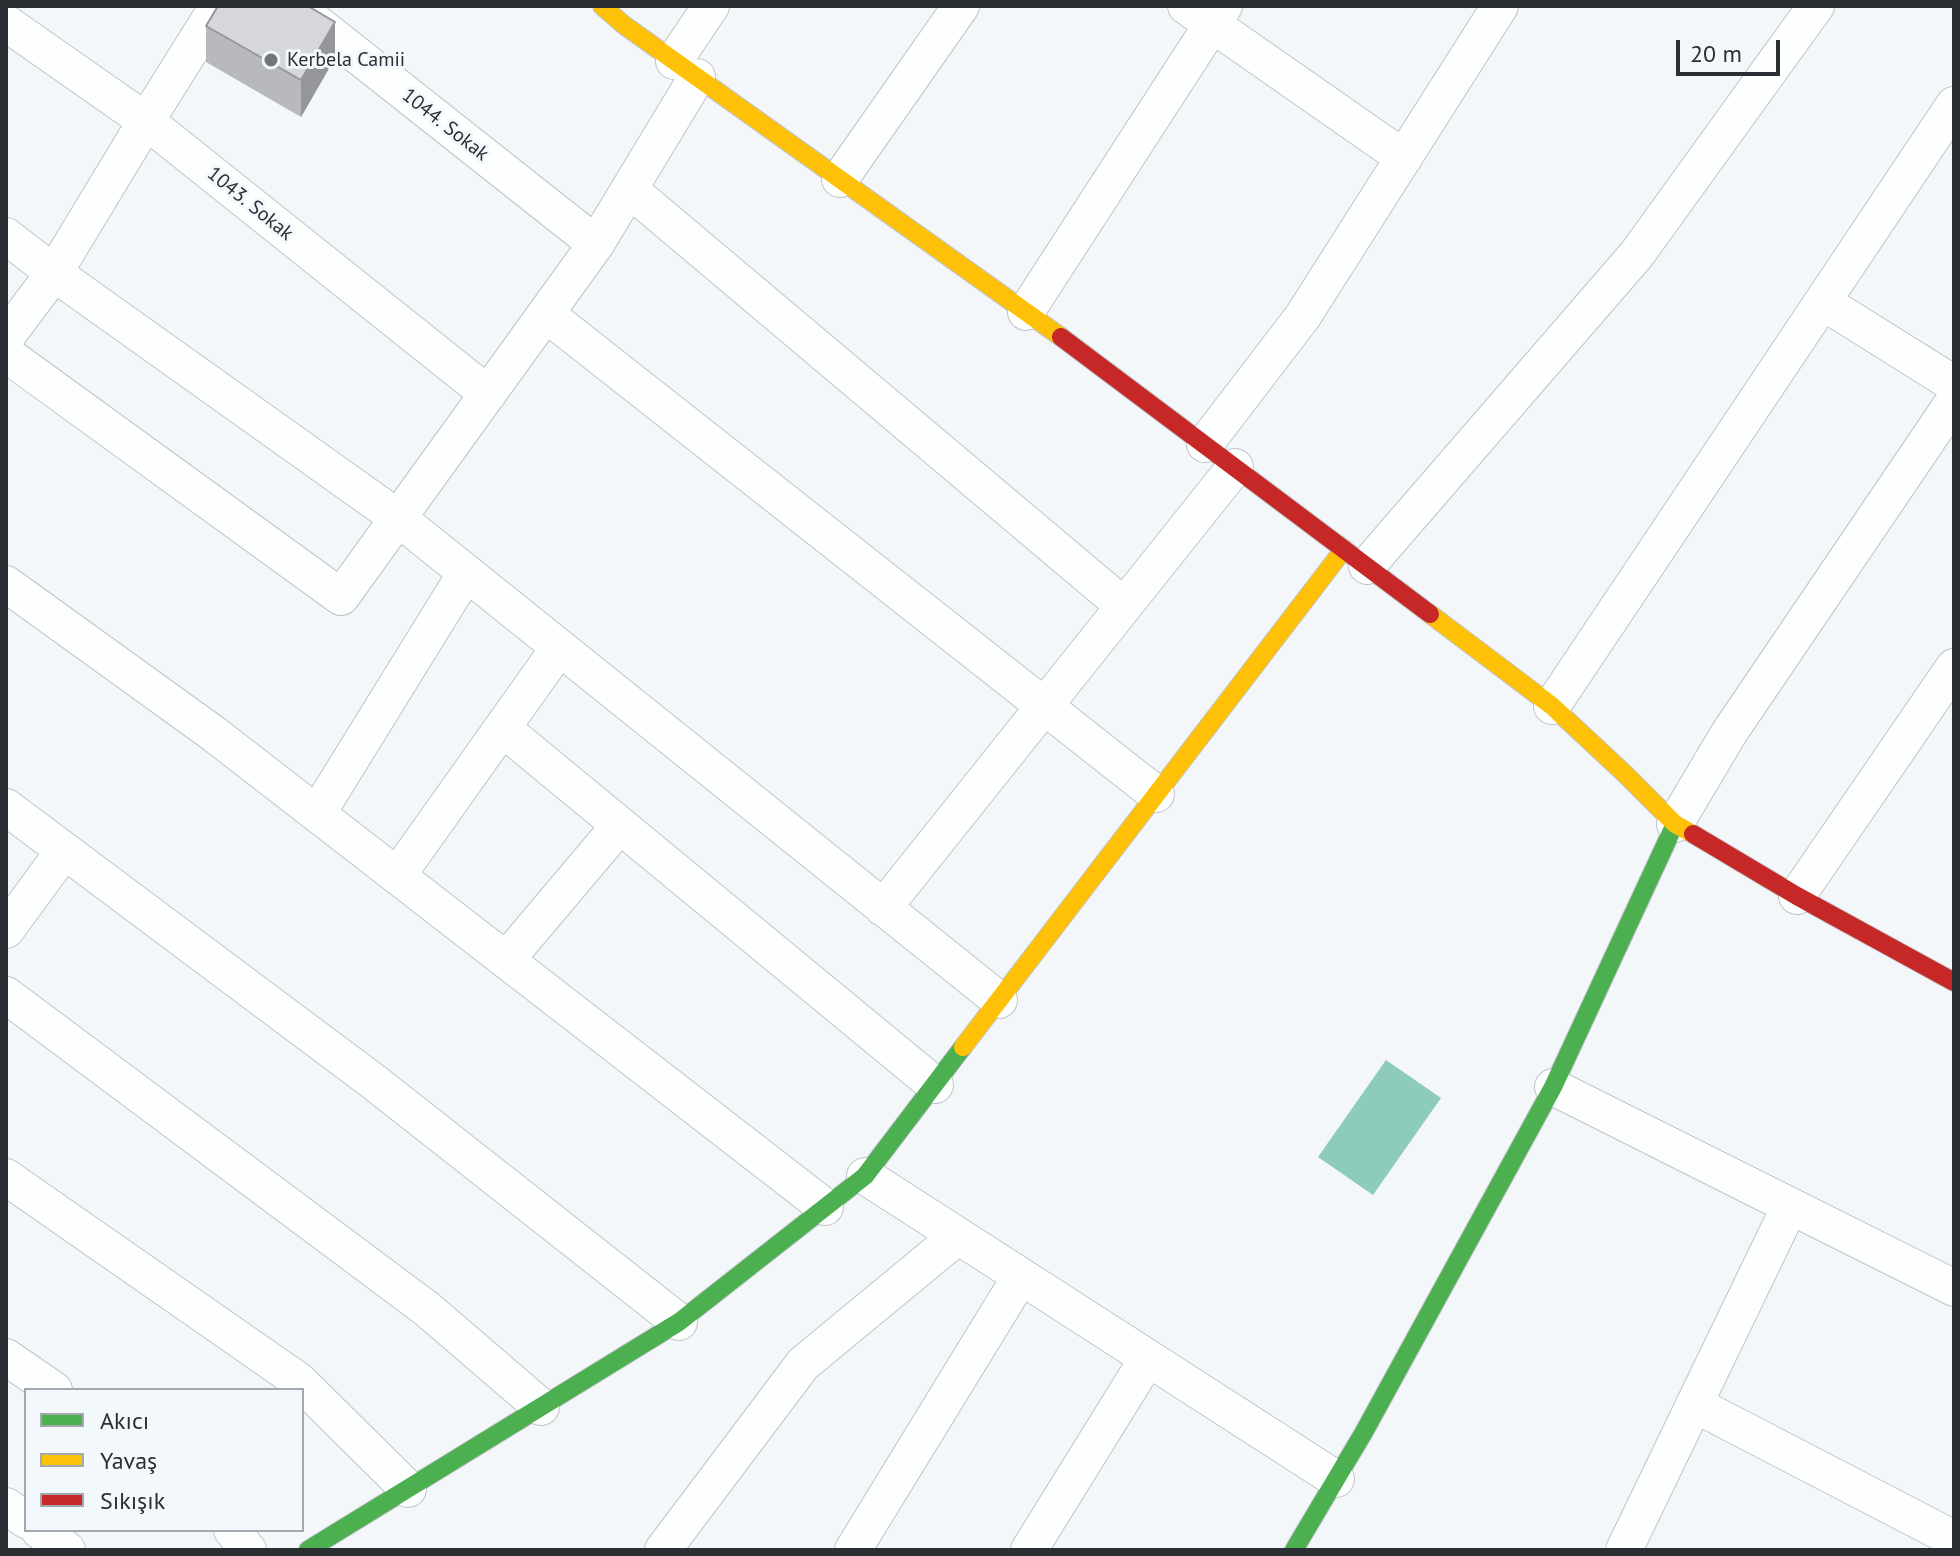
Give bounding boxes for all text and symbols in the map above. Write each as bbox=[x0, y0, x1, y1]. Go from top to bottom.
scale bar bbox=[1680, 24, 1784, 74]
text: 20 m bbox=[1690, 38, 1742, 69]
place label: Kerbela Camii bbox=[287, 48, 405, 72]
marker: Kerbela Camii bbox=[262, 51, 280, 69]
street label: 1044. Sokak bbox=[397, 84, 493, 166]
street label: 1043. Sokak bbox=[202, 162, 298, 246]
legend bbox=[24, 1388, 304, 1532]
text: Akıcı bbox=[100, 1405, 149, 1436]
text: Yavaş bbox=[100, 1445, 157, 1476]
text: Sıkışık bbox=[100, 1485, 165, 1516]

